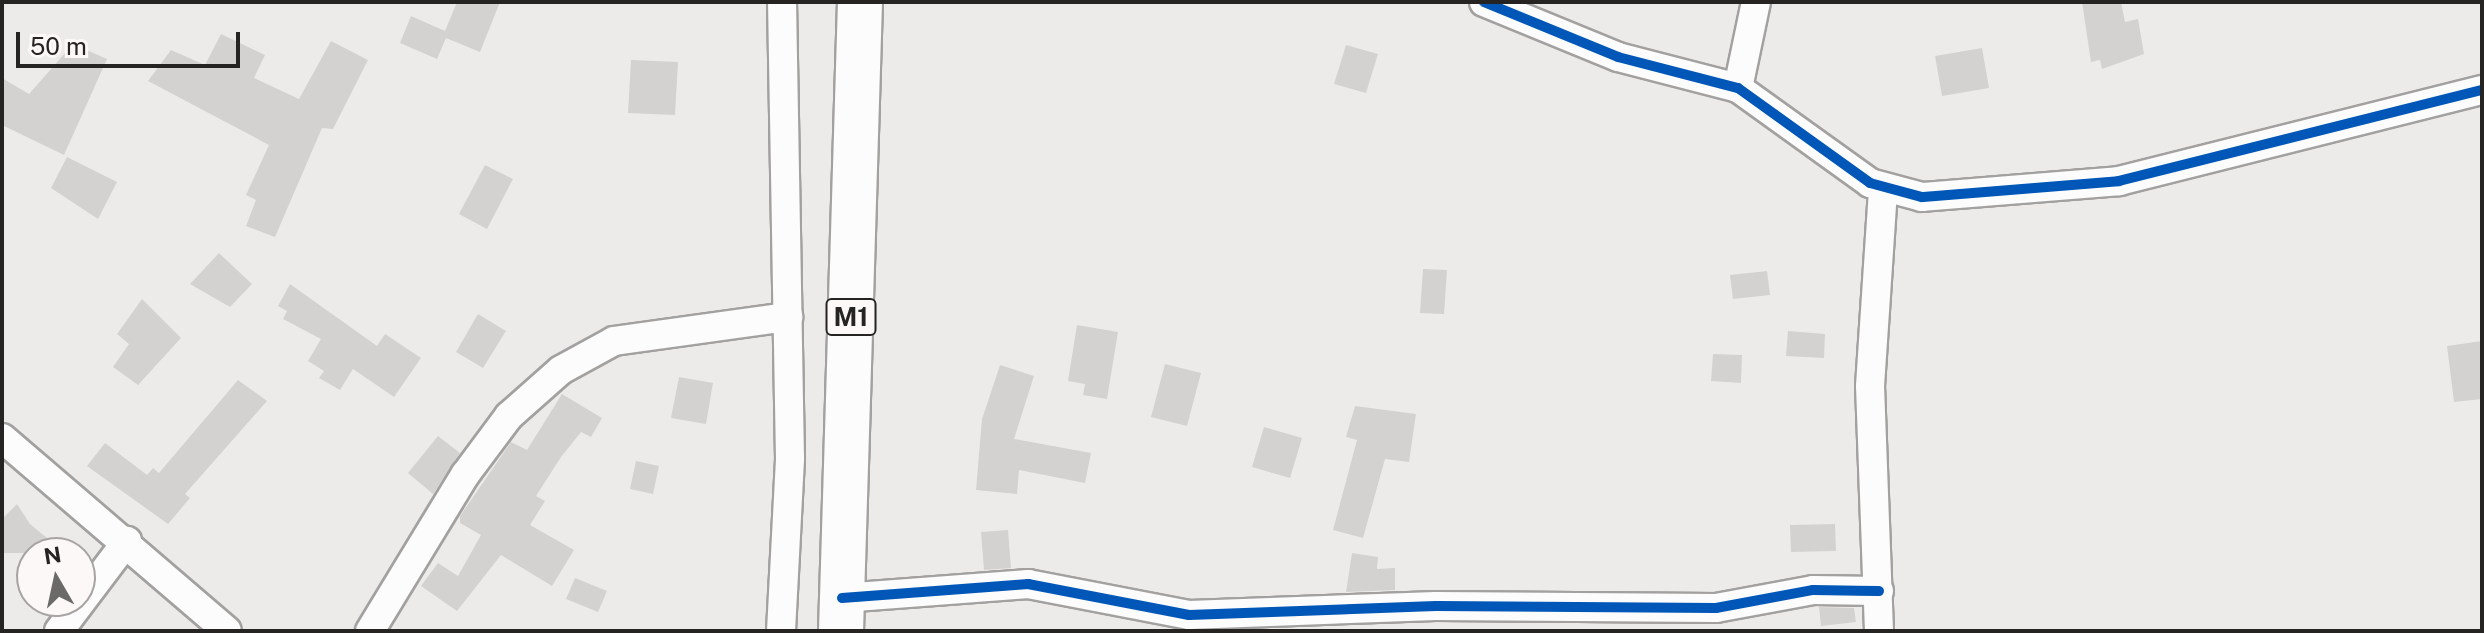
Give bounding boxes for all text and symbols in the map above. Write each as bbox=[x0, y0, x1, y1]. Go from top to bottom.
scale bar bbox=[20, 16, 244, 66]
text: 50 m bbox=[30, 32, 87, 60]
road number: M1 bbox=[825, 295, 877, 339]
north arrow bbox=[16, 537, 96, 617]
text: N bbox=[42, 541, 63, 569]

